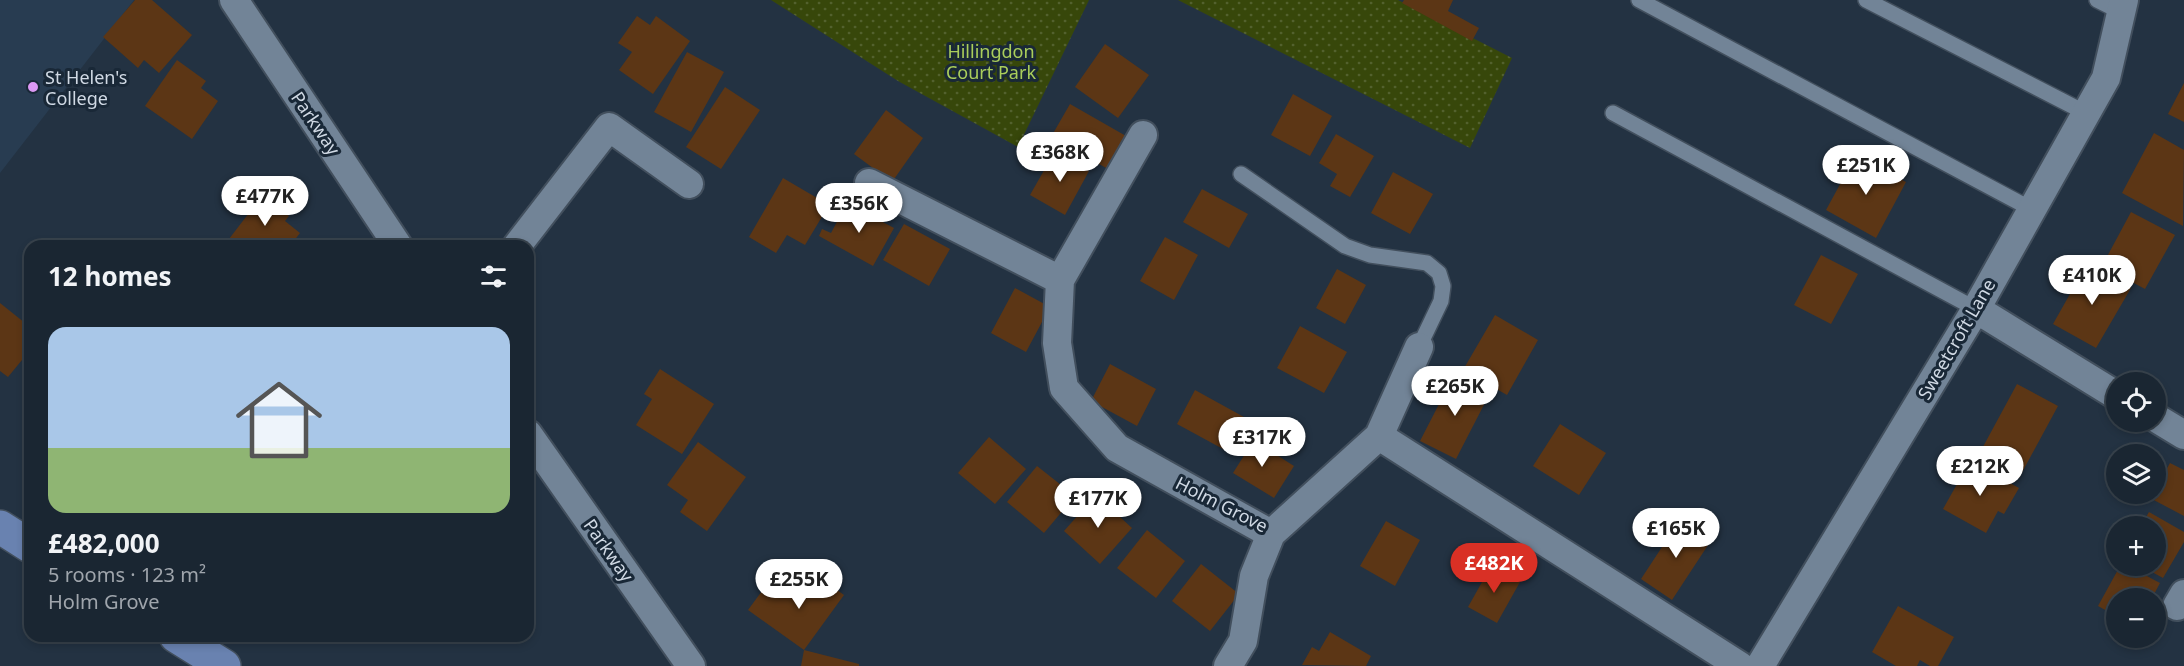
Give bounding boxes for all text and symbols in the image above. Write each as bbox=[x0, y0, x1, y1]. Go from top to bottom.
park label: Hillingdon Court Park bbox=[946, 39, 1036, 84]
place label: St Helen's College bbox=[45, 65, 127, 110]
marker: St Helen's College bbox=[26, 80, 40, 94]
street label: Parkway bbox=[286, 87, 346, 160]
pin: £368K bbox=[1018, 132, 1102, 183]
text: £368K bbox=[1030, 138, 1090, 165]
pin: £251K bbox=[1824, 145, 1908, 196]
text: £251K bbox=[1836, 151, 1896, 178]
pin: £477K bbox=[223, 176, 307, 227]
text: £477K bbox=[235, 182, 295, 209]
pin: £356K bbox=[817, 183, 901, 234]
text: £356K bbox=[829, 189, 889, 216]
pin: £410K bbox=[2050, 255, 2134, 306]
text: 12 homes bbox=[48, 258, 172, 294]
icon: filters bbox=[477, 260, 510, 293]
text: £410K bbox=[2062, 261, 2122, 288]
street label: Sweetcroft Lane bbox=[1912, 274, 2000, 404]
icon: home bbox=[225, 366, 333, 474]
pin: £265K bbox=[1413, 366, 1497, 417]
text: £265K bbox=[1425, 372, 1485, 399]
map controls bbox=[2106, 372, 2166, 648]
button: locate bbox=[2106, 372, 2166, 432]
pin: £317K bbox=[1220, 417, 1304, 468]
text: £317K bbox=[1232, 423, 1292, 450]
button: layers bbox=[2106, 444, 2166, 504]
pin: £212K bbox=[1938, 446, 2022, 497]
text: £212K bbox=[1950, 452, 2010, 479]
street label: Holm Grove bbox=[1172, 471, 1272, 537]
pin: £177K bbox=[1056, 478, 1140, 529]
text: £177K bbox=[1068, 484, 1128, 511]
pin: £165K bbox=[1634, 508, 1718, 559]
street label: Parkway bbox=[579, 514, 640, 587]
text: £165K bbox=[1646, 514, 1706, 541]
button: + bbox=[2106, 516, 2166, 576]
text: £482,000 bbox=[48, 525, 160, 561]
pin: £482K bbox=[1452, 543, 1536, 594]
text: £482K bbox=[1464, 549, 1524, 576]
pin: £255K bbox=[757, 559, 841, 610]
text: 5 rooms · 123 m² bbox=[48, 561, 206, 588]
text: £255K bbox=[769, 565, 829, 592]
text: Holm Grove bbox=[48, 588, 160, 615]
button: − bbox=[2106, 588, 2166, 648]

